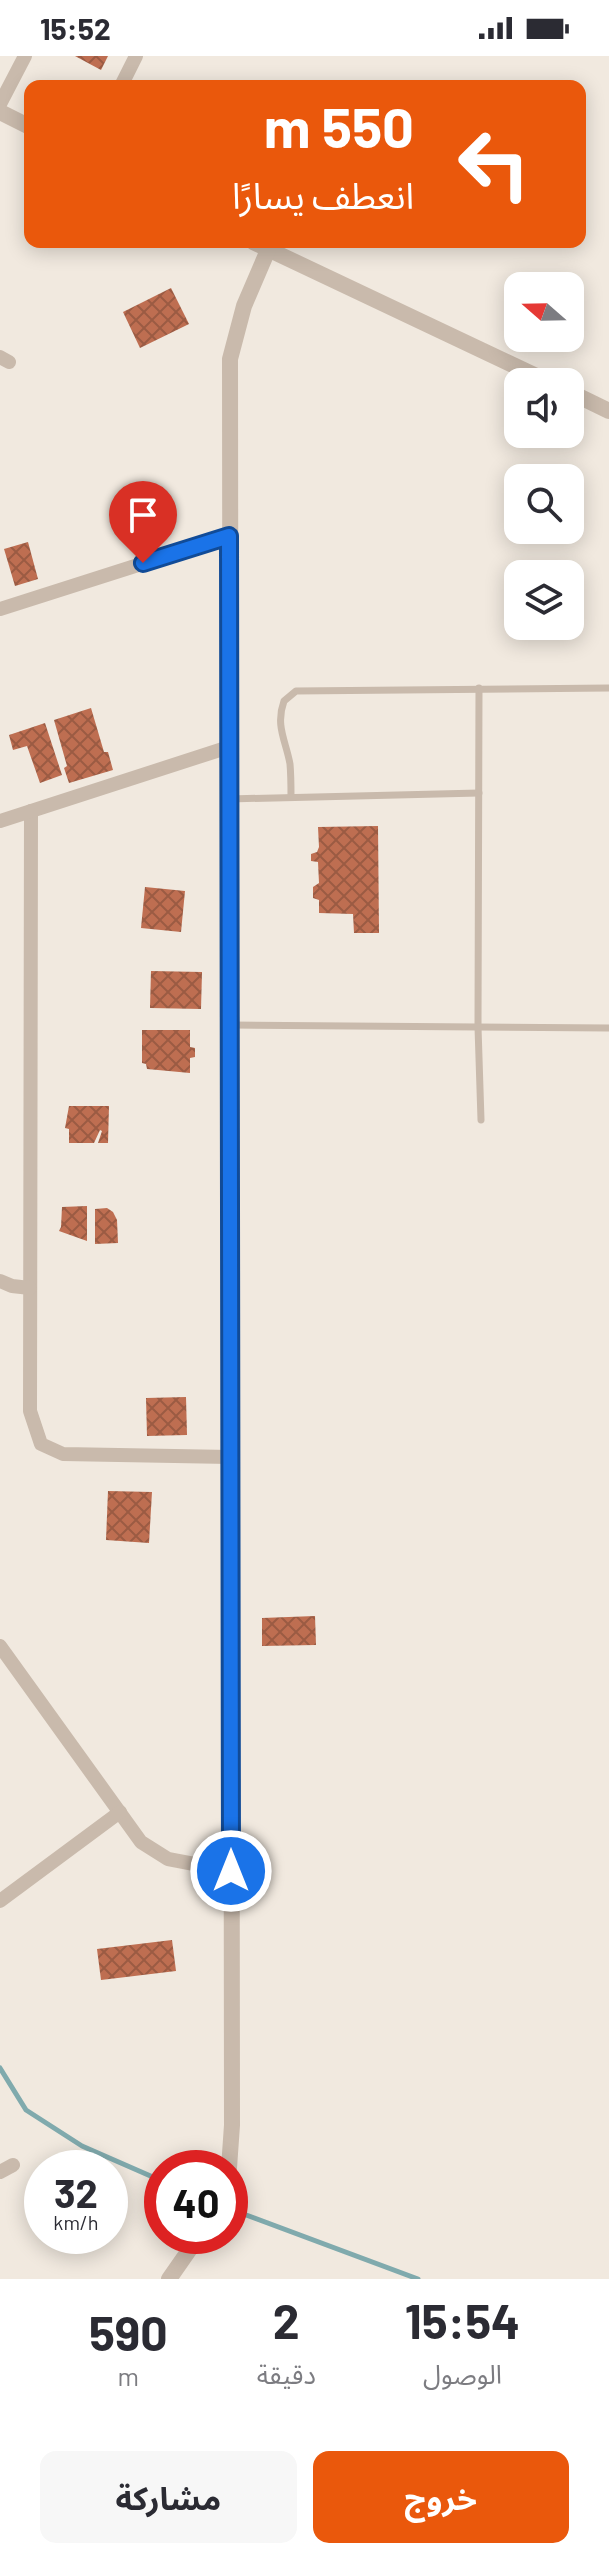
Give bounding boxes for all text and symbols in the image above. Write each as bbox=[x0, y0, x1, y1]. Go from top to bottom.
text: 15:52 bbox=[40, 10, 111, 46]
text: 550 m bbox=[264, 92, 414, 159]
icon: left bbox=[442, 112, 546, 216]
text: انعطف يسارًا bbox=[232, 173, 414, 216]
north arrow bbox=[504, 272, 584, 352]
map controls bbox=[504, 272, 584, 640]
button: sound bbox=[504, 368, 584, 448]
button: search bbox=[504, 464, 584, 544]
pin bbox=[109, 481, 177, 563]
icon: arrive bbox=[121, 493, 165, 537]
button: layers bbox=[504, 560, 584, 640]
position arrow bbox=[189, 1829, 273, 1913]
speed limit sign: 40 bbox=[144, 2150, 248, 2254]
text: 32 bbox=[54, 2168, 98, 2216]
text: km/h bbox=[53, 2210, 99, 2234]
text: 2 bbox=[273, 2291, 300, 2349]
text: 15:54 bbox=[405, 2291, 520, 2349]
text: 590 bbox=[89, 2303, 168, 2361]
text: دقيقة bbox=[257, 2358, 316, 2389]
text: الوصول bbox=[423, 2358, 502, 2389]
text: m bbox=[118, 2360, 139, 2391]
button: مشاركة bbox=[40, 2451, 297, 2543]
button: خروج bbox=[313, 2451, 569, 2543]

